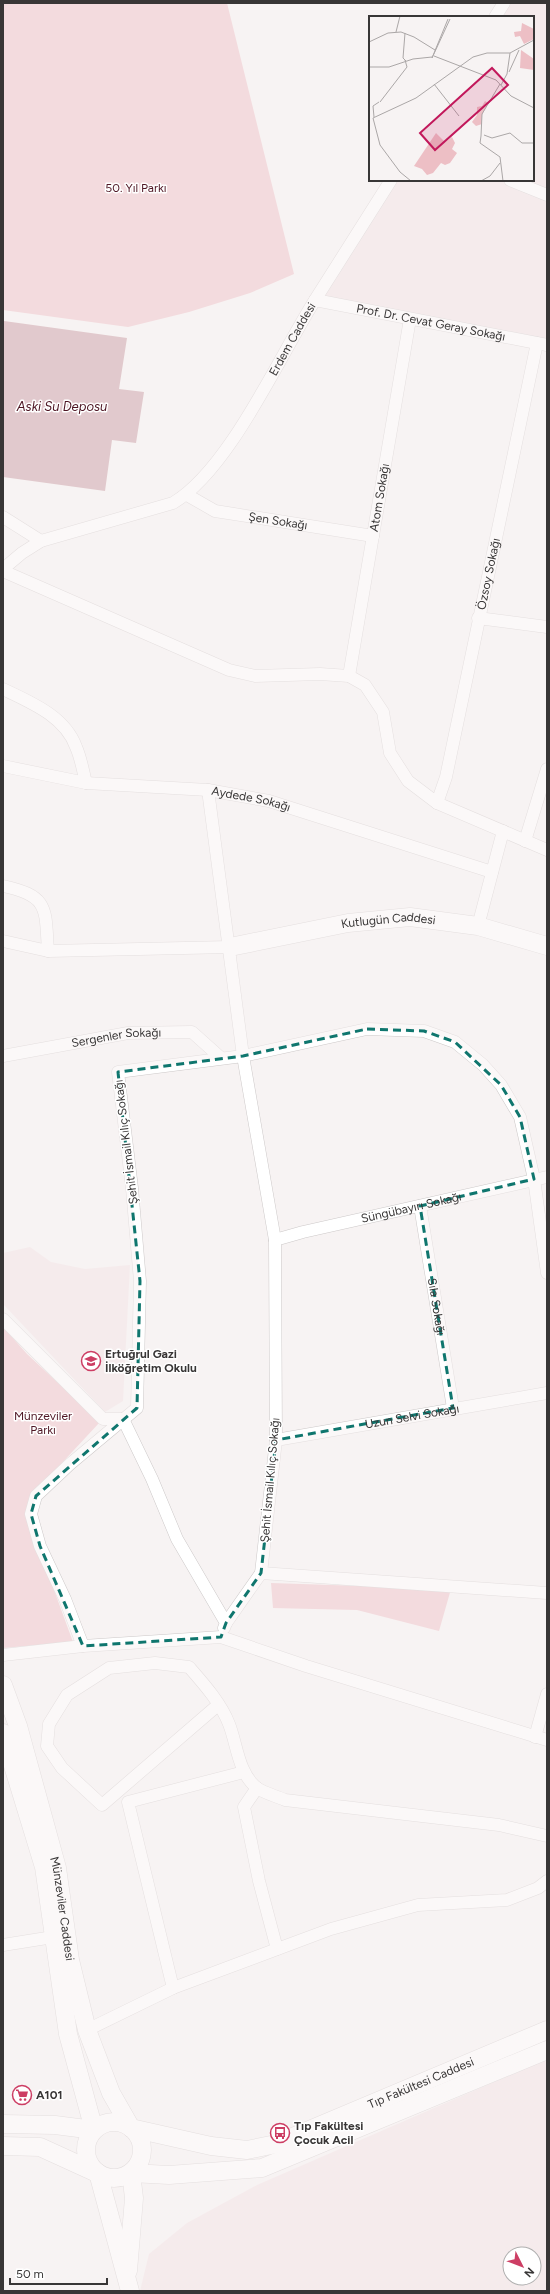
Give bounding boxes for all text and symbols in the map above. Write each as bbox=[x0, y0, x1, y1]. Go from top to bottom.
inset map bbox=[369, 16, 534, 181]
park label: 50. Yıl Parkı bbox=[105, 181, 167, 195]
street label: Erdem Caddesi bbox=[266, 300, 319, 378]
street label: Prof. Dr. Cevat Geray Sokağı bbox=[355, 301, 507, 344]
water label: Aski Su Deposu bbox=[16, 399, 107, 414]
street label: Atom Sokağı bbox=[367, 462, 392, 533]
street label: Şen Sokağı bbox=[247, 509, 309, 533]
street label: Özsoy Sokağı bbox=[474, 537, 503, 611]
street label: Aydede Sokağı bbox=[211, 784, 292, 814]
street label: Kutlugün Caddesi bbox=[340, 910, 437, 931]
street label: Sergenler Sokağı bbox=[70, 1025, 161, 1050]
street label: Şehit İsmail Kılıç Sokağı bbox=[111, 1079, 141, 1205]
street label: Süngübayırı Sokağı bbox=[360, 1190, 463, 1226]
street label: Sıla Sokağı bbox=[425, 1277, 448, 1336]
place label: Ertuğrul Gazi İlköğretim Okulu bbox=[105, 1347, 197, 1375]
school or university icon: Ertuğrul Gazi İlköğretim Okulu bbox=[80, 1350, 102, 1372]
street label: Uzun Selvi Sokağı bbox=[364, 1401, 460, 1431]
park label: Münzeviler Parkı bbox=[14, 1409, 72, 1437]
street label: Şehit İsmail Kılıç Sokağı bbox=[258, 1417, 282, 1543]
street label: Münzeviler Caddesi bbox=[47, 1855, 77, 1962]
street label: Tıp Fakültesi Caddesi bbox=[366, 2055, 476, 2112]
supermarket icon: A101 bbox=[11, 2084, 33, 2106]
place label: A101 bbox=[36, 2088, 62, 2102]
place label: Tıp Fakültesi Çocuk Acil bbox=[294, 2119, 364, 2147]
bus stop icon: Tıp Fakültesi Çocuk Acil bbox=[269, 2122, 291, 2144]
north arrow bbox=[502, 2246, 542, 2286]
scale bar bbox=[10, 2260, 107, 2286]
text: N bbox=[521, 2265, 537, 2280]
text: 50 m bbox=[16, 2267, 44, 2281]

